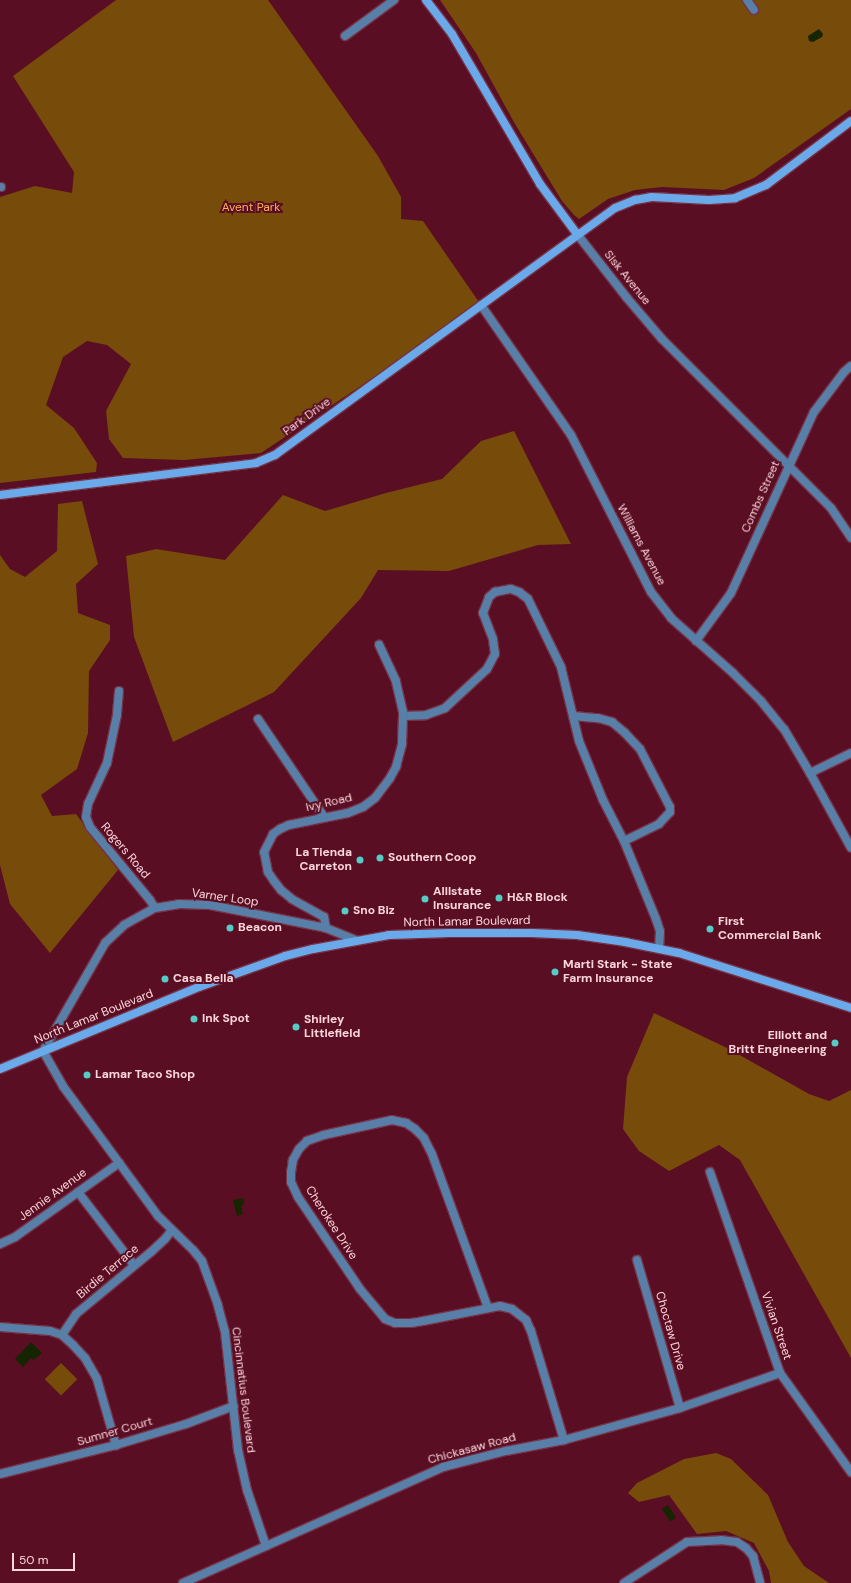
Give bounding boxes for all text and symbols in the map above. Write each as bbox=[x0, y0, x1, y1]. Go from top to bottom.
park label: Avent Park bbox=[222, 201, 280, 215]
street label: Sisk Avenue bbox=[601, 248, 653, 308]
street label: Park Drive bbox=[280, 395, 334, 439]
street label: Combs Street bbox=[739, 459, 783, 535]
street label: Williams Avenue bbox=[614, 502, 668, 588]
street label: Ivy Road bbox=[305, 791, 353, 815]
street label: Rogers Road bbox=[97, 820, 153, 882]
place label: La Tienda Carreton bbox=[295, 846, 352, 874]
place label: Southern Coop bbox=[388, 851, 476, 865]
marker: Southern Coop bbox=[375, 853, 385, 863]
marker: La Tienda Carreton bbox=[355, 855, 365, 865]
place label: Alllstate Insurance bbox=[433, 885, 491, 913]
street label: Varner Loop bbox=[191, 886, 259, 910]
place label: H&R Block bbox=[507, 891, 568, 905]
marker: H&R Block bbox=[494, 893, 504, 903]
marker: Alllstate Insurance bbox=[420, 894, 430, 904]
place label: Sno Biz bbox=[353, 904, 395, 918]
marker: Sno Biz bbox=[340, 906, 350, 916]
street label: North Lamar Boulevard bbox=[403, 914, 531, 930]
place label: First Commercial Bank bbox=[718, 915, 821, 943]
place label: Beacon bbox=[238, 921, 282, 935]
marker: Beacon bbox=[225, 923, 235, 933]
marker: First Commercial Bank bbox=[705, 924, 715, 934]
place label: Marti Stark - State Farm Insurance bbox=[563, 958, 672, 986]
marker: Marti Stark - State Farm Insurance bbox=[550, 967, 560, 977]
place label: Casa Bella bbox=[173, 972, 233, 986]
marker: Casa Bella bbox=[160, 974, 170, 984]
street label: North Lamar Boulevard bbox=[32, 987, 156, 1047]
place label: Ink Spot bbox=[202, 1012, 250, 1026]
place label: Shirley Littlefield bbox=[304, 1013, 360, 1041]
marker: Ink Spot bbox=[189, 1014, 199, 1024]
marker: Shirley Littlefield bbox=[291, 1022, 301, 1032]
place label: Elliott and Britt Engineering bbox=[728, 1029, 827, 1057]
marker: Elliott and Britt Engineering bbox=[830, 1038, 840, 1048]
place label: Lamar Taco Shop bbox=[95, 1068, 195, 1082]
marker: Lamar Taco Shop bbox=[82, 1070, 92, 1080]
street label: Jennie Avenue bbox=[16, 1166, 90, 1224]
street label: Cherokee Drive bbox=[302, 1184, 360, 1262]
street label: Birdie Terrace bbox=[74, 1242, 142, 1302]
street label: Choctaw Drive bbox=[652, 1290, 688, 1372]
street label: Vivian Street bbox=[758, 1290, 794, 1362]
street label: Cincinnatius Boulevard bbox=[228, 1326, 258, 1454]
street label: Sumner Court bbox=[76, 1414, 154, 1450]
street label: Chickasaw Road bbox=[426, 1430, 518, 1468]
scale bar bbox=[14, 1545, 77, 1571]
text: 50 m bbox=[19, 1552, 48, 1568]

